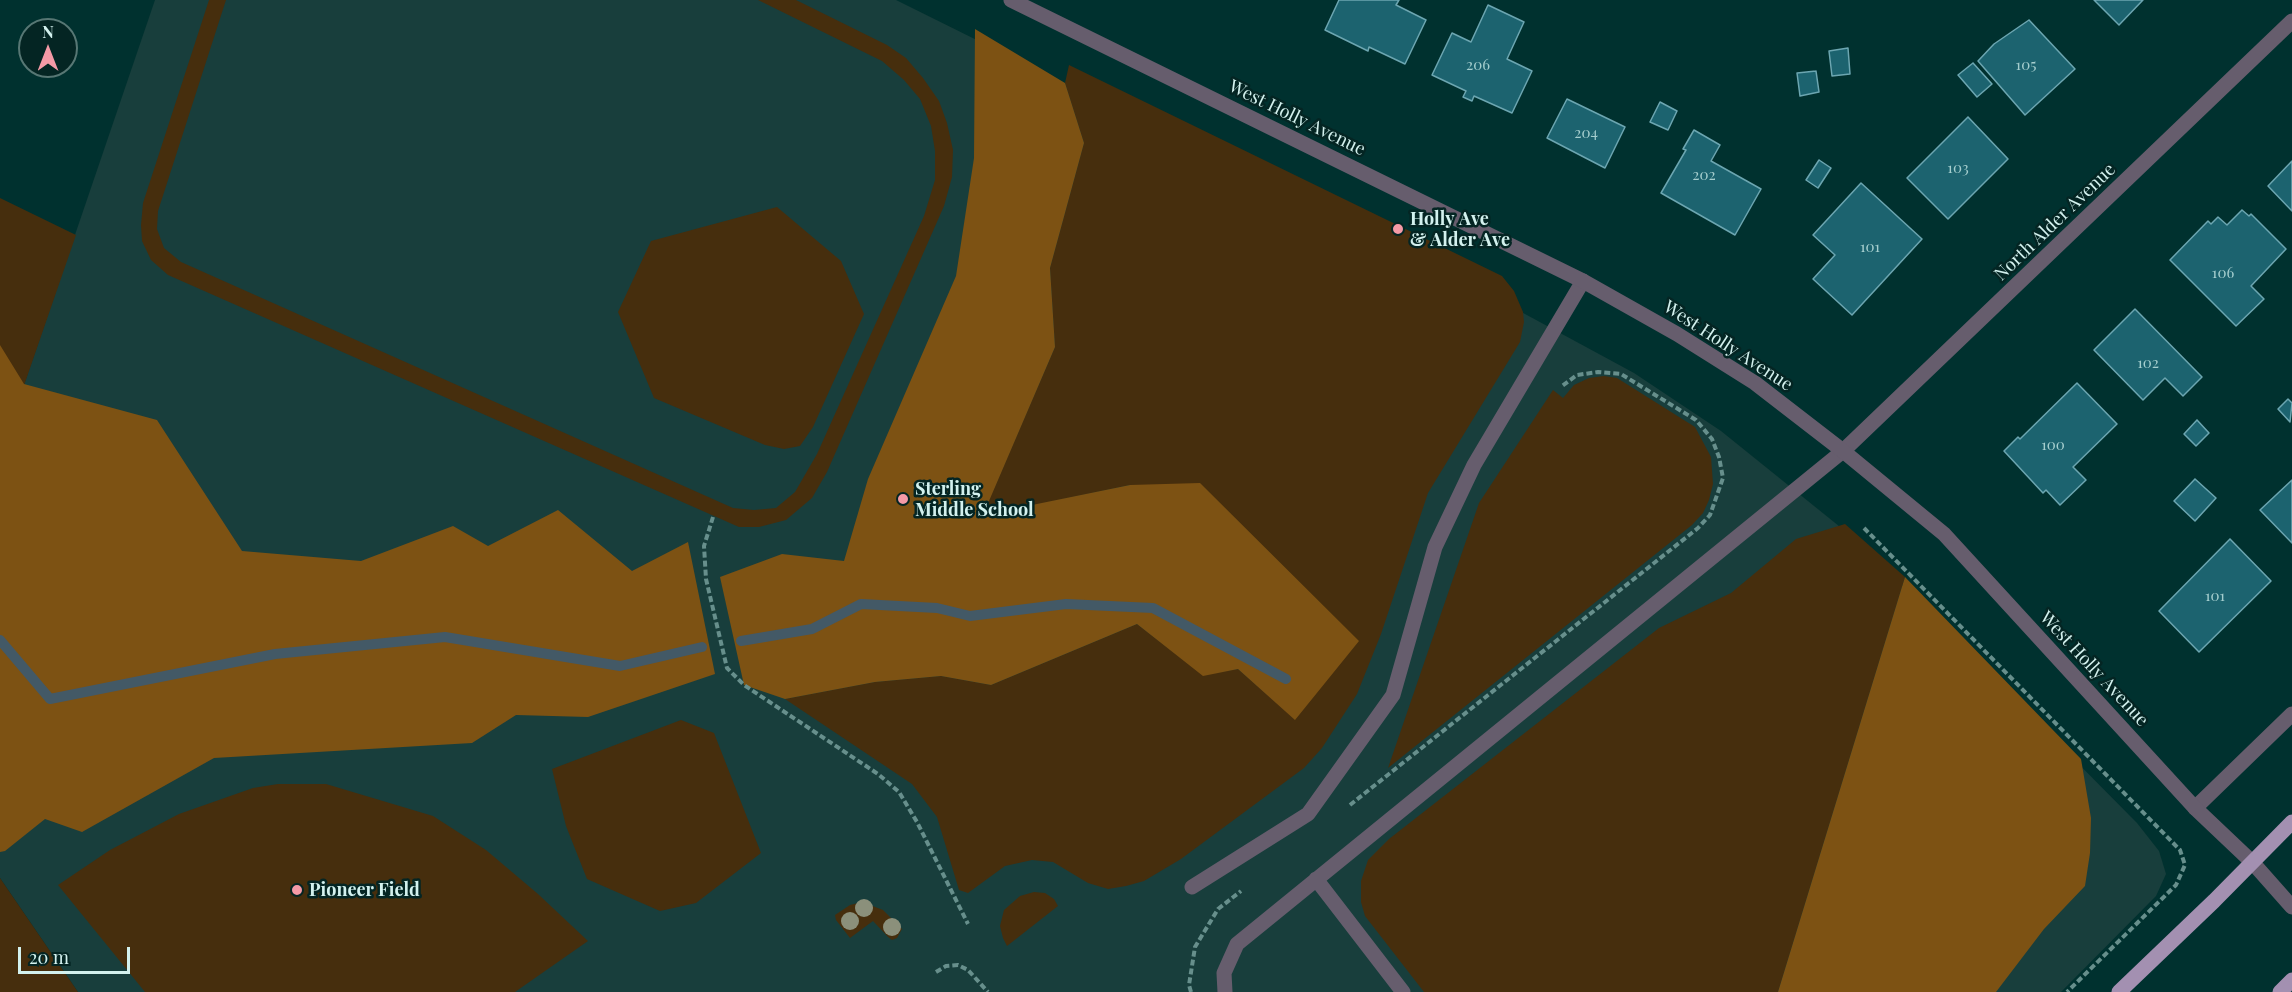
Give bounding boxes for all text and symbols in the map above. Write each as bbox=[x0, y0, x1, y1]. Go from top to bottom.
north arrow bbox=[18, 18, 78, 78]
text: N bbox=[42, 21, 54, 42]
house number: 206 bbox=[1466, 56, 1490, 74]
house number: 105 bbox=[2016, 56, 2036, 74]
street label: West Holly Avenue bbox=[1225, 76, 1369, 160]
house number: 204 bbox=[1574, 124, 1598, 142]
house number: 103 bbox=[1947, 159, 1969, 177]
street label: North Alder Avenue bbox=[1990, 159, 2120, 285]
house number: 202 bbox=[1692, 166, 1716, 184]
place label: Holly Ave & Alder Ave bbox=[1410, 208, 1510, 250]
marker: Holly Ave & Alder Ave bbox=[1391, 222, 1405, 236]
house number: 101 bbox=[1860, 238, 1880, 256]
house number: 106 bbox=[2212, 264, 2234, 282]
street label: West Holly Avenue bbox=[1660, 296, 1796, 396]
house number: 102 bbox=[2137, 354, 2159, 372]
house number: 100 bbox=[2041, 436, 2065, 454]
place label: Sterling Middle School bbox=[915, 478, 1034, 520]
marker: Sterling Middle School bbox=[896, 492, 910, 506]
house number: 101 bbox=[2205, 587, 2225, 605]
street label: West Holly Avenue bbox=[2035, 607, 2153, 731]
place label: Pioneer Field bbox=[309, 879, 420, 901]
marker: Pioneer Field bbox=[290, 883, 304, 897]
scale bar bbox=[21, 935, 134, 973]
text: 20 m bbox=[29, 945, 69, 969]

